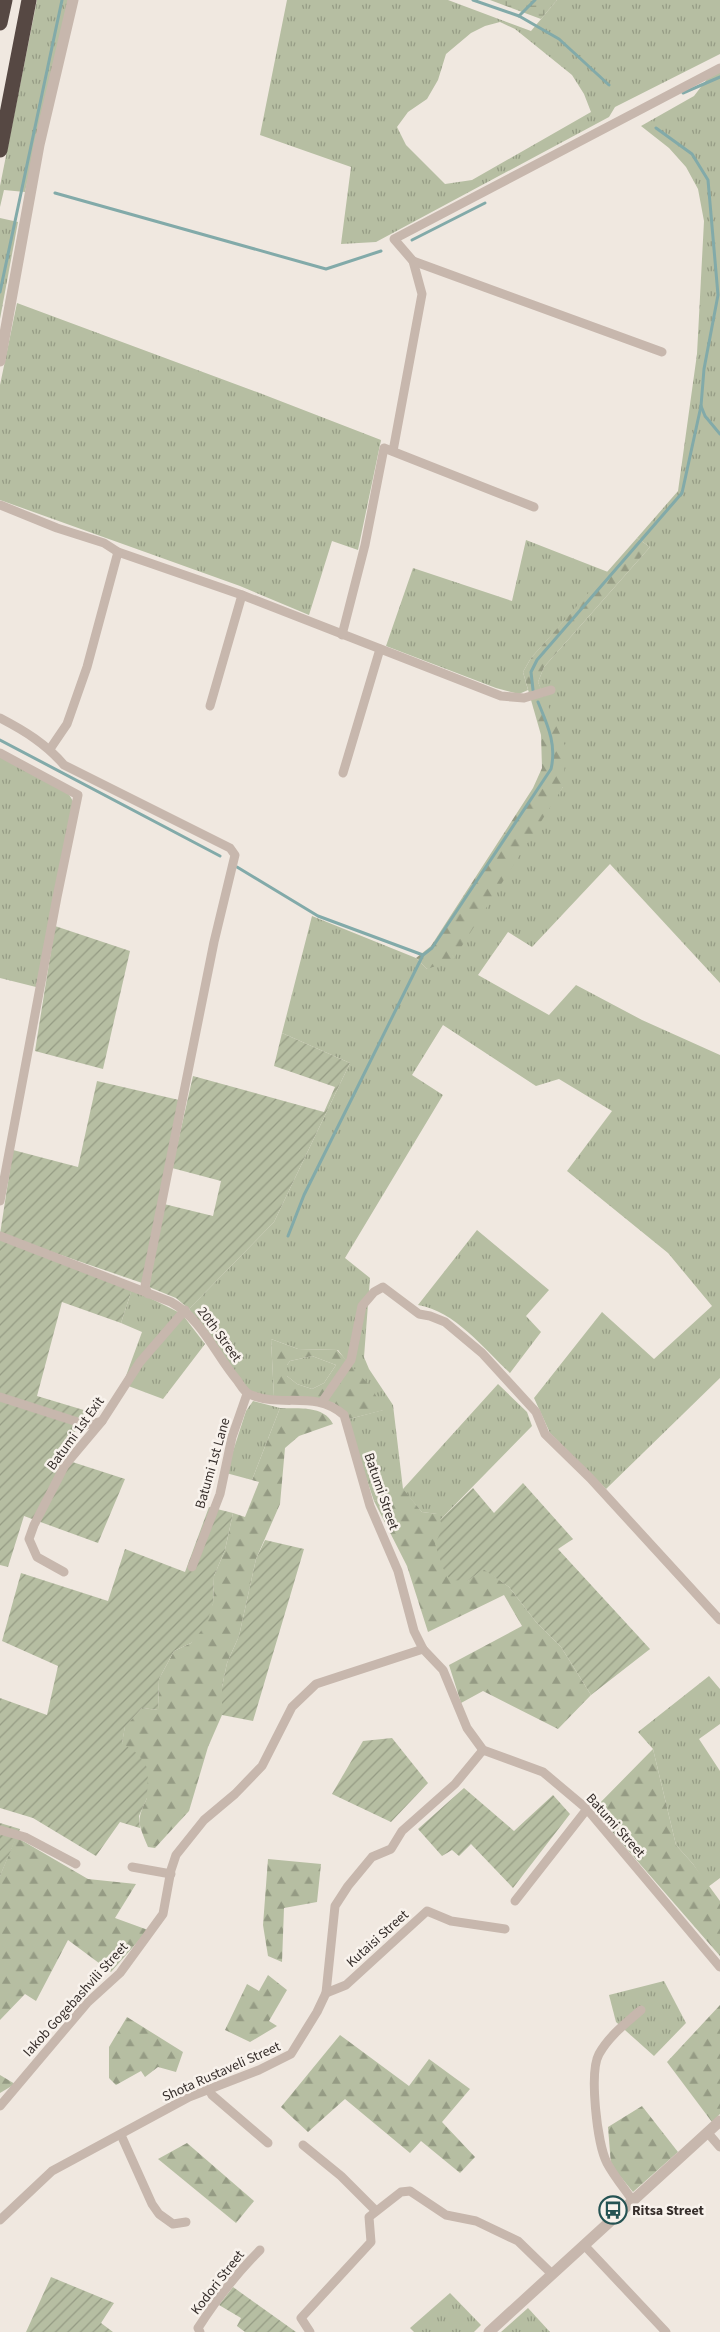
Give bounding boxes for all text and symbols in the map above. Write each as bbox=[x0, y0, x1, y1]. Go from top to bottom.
street label: 20th Street bbox=[192, 1303, 246, 1367]
street label: Batumi 1st Exit bbox=[42, 1392, 110, 1475]
street label: Batumi 1st Lane bbox=[190, 1415, 236, 1511]
street label: Batumi Street bbox=[359, 1450, 404, 1533]
street label: Batumi Street bbox=[581, 1789, 650, 1862]
street label: Kutaisi Street bbox=[342, 1905, 413, 1972]
street label: Iakob Gogebashvili Street bbox=[19, 1938, 133, 2062]
street label: Shota Rustaveli Street bbox=[159, 2037, 284, 2107]
bus stop icon: Ritsa Street bbox=[598, 2195, 628, 2225]
place label: Ritsa Street bbox=[632, 2201, 705, 2221]
street label: Kodori Street bbox=[186, 2246, 250, 2319]

